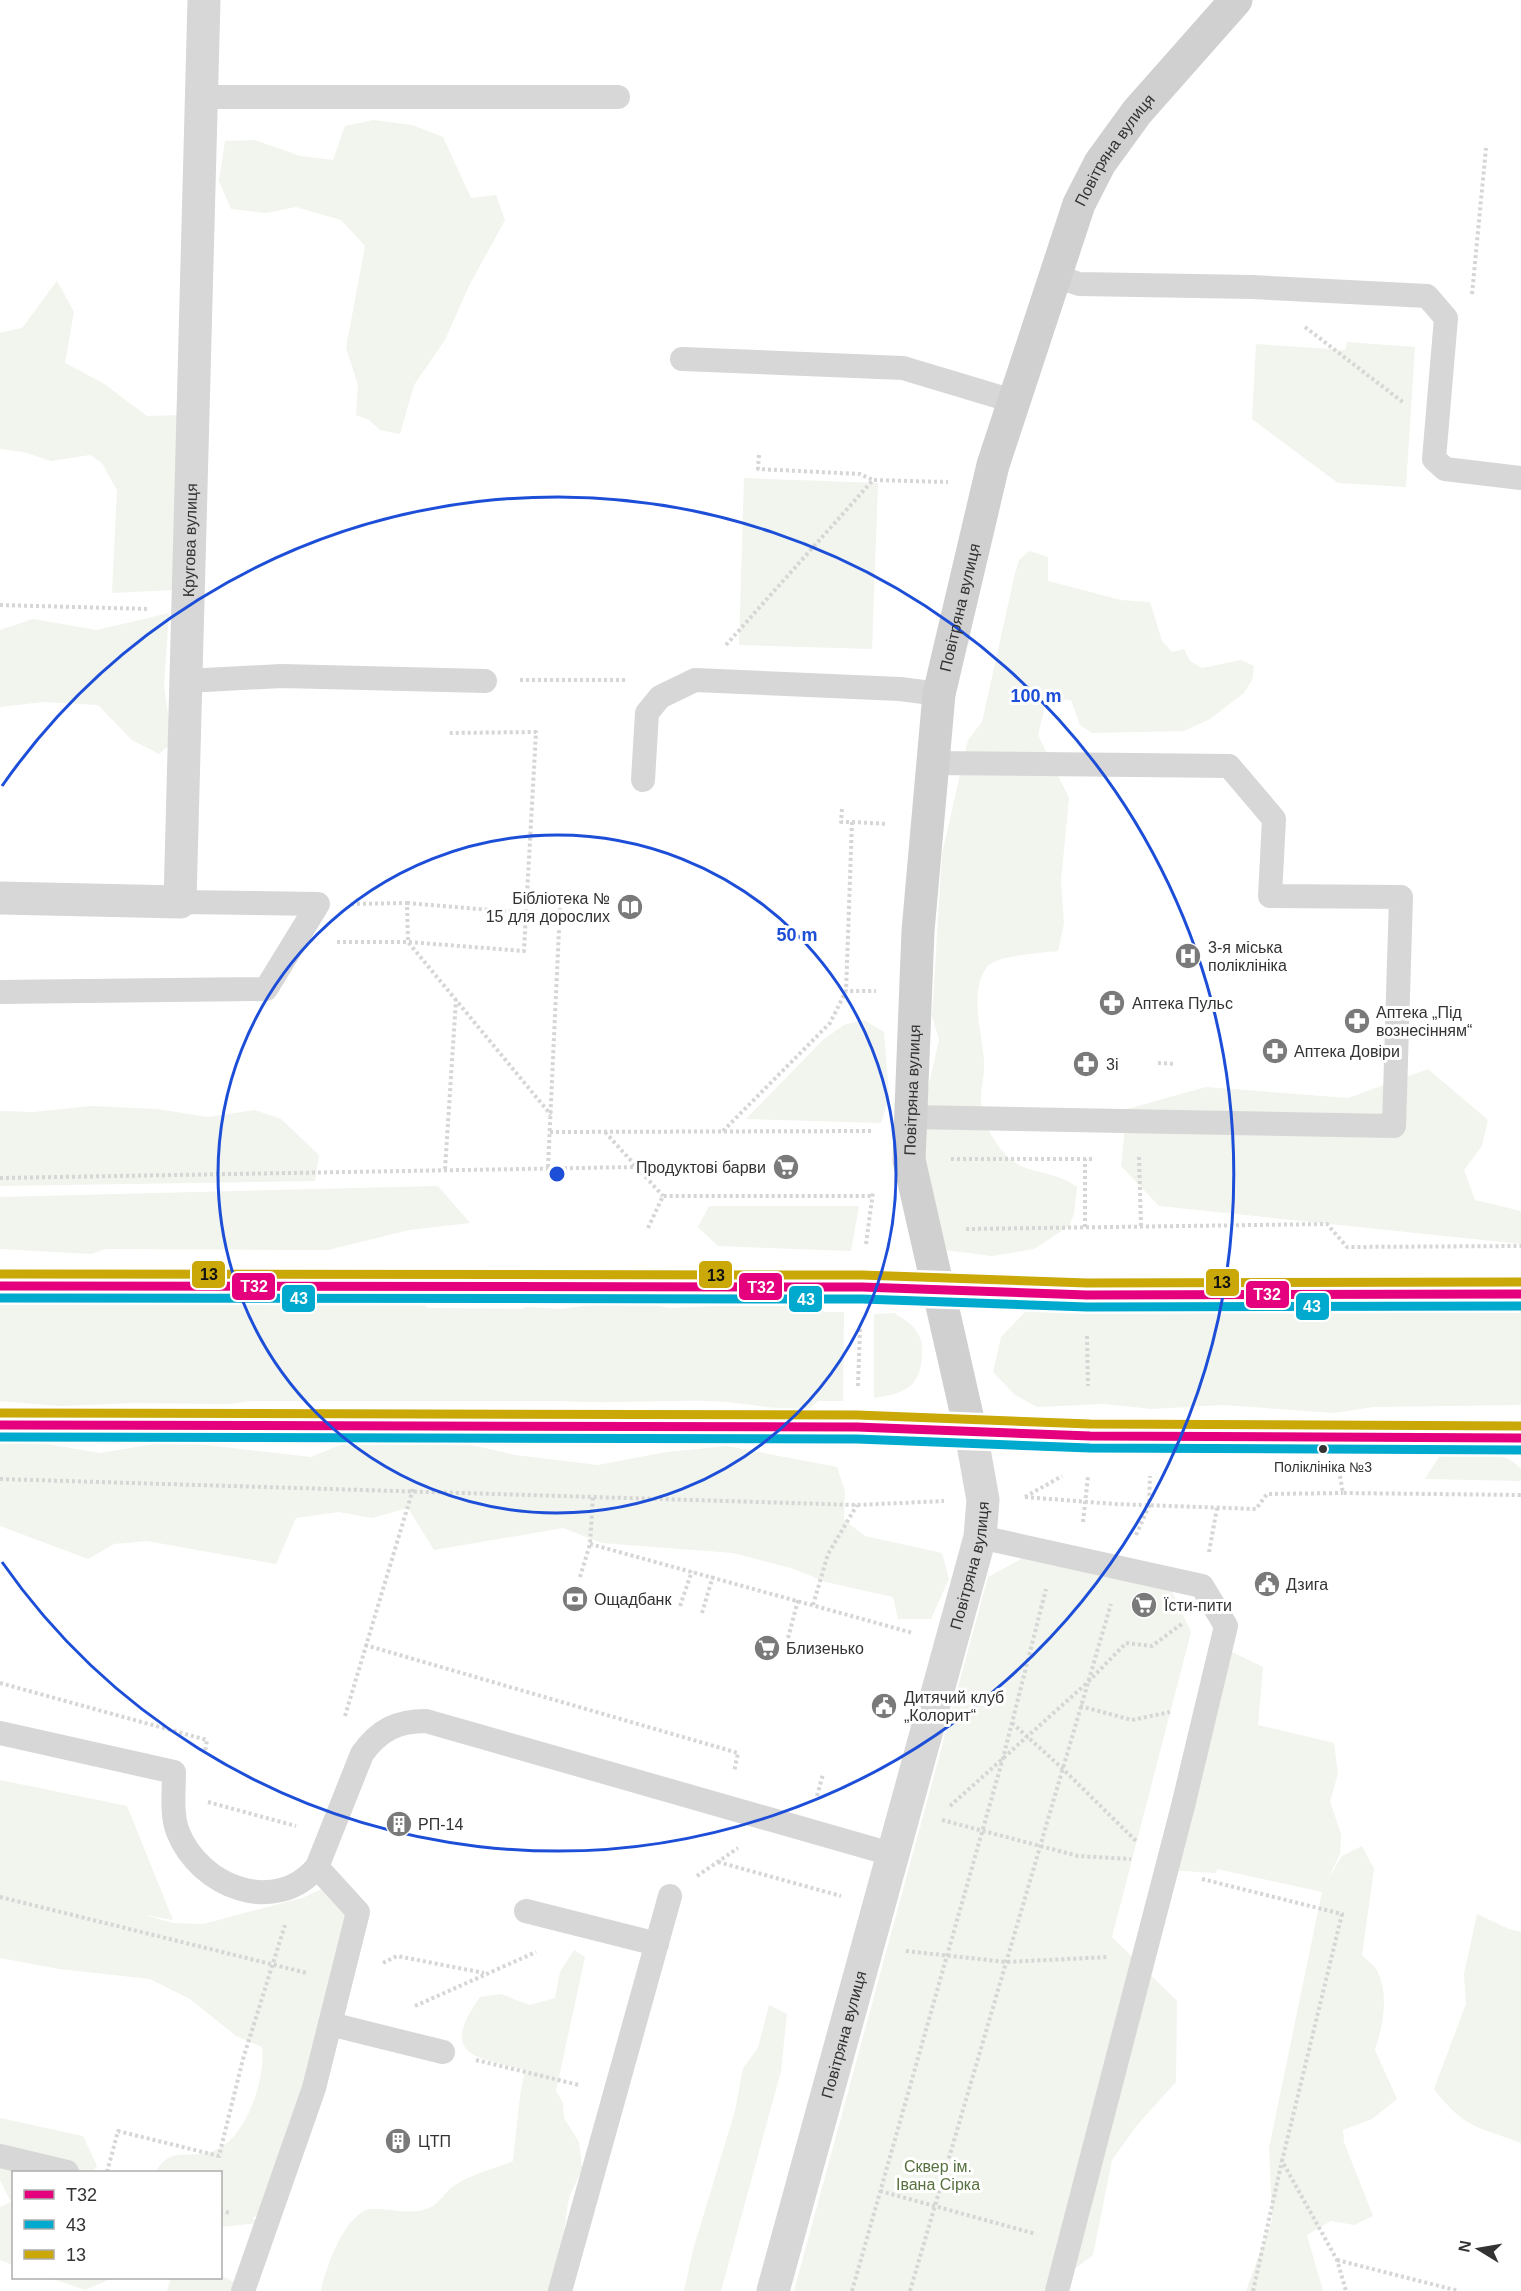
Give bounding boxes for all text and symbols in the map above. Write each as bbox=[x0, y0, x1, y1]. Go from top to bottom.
street label: Повітряна вулиця bbox=[1072, 91, 1158, 209]
street label: Кругова вулиця bbox=[180, 483, 200, 597]
street label: Повітряна вулиця bbox=[937, 542, 983, 673]
text: 100 m bbox=[1010, 686, 1062, 706]
place label: Бібліотека № 15 для дорослих bbox=[486, 890, 610, 925]
library icon: Бібліотека № 15 для дорослих bbox=[615, 892, 645, 922]
text: 50 m bbox=[776, 925, 818, 945]
place label: 3-я міська поліклініка bbox=[1208, 939, 1287, 974]
hospital icon: 3-я міська поліклініка bbox=[1173, 941, 1203, 971]
pharmacy icon: Аптека Пульс bbox=[1097, 988, 1127, 1018]
place label: Аптека Пульс bbox=[1132, 995, 1233, 1012]
place label: Аптека „Під вознесінням“ bbox=[1376, 1004, 1472, 1039]
pharmacy icon: Аптека „Під вознесінням“ bbox=[1342, 1006, 1372, 1036]
street label: Повітряна вулиця bbox=[901, 1024, 923, 1156]
pharmacy icon: Аптека Довіри bbox=[1260, 1036, 1290, 1066]
place label: Аптека Довіри bbox=[1294, 1043, 1400, 1060]
pharmacy icon: 3і bbox=[1071, 1049, 1101, 1079]
place label: 3і bbox=[1106, 1056, 1118, 1073]
supermarket icon: Продуктові барви bbox=[771, 1152, 801, 1182]
place label: Продуктові барви bbox=[636, 1159, 766, 1176]
centre of rings bbox=[547, 1164, 567, 1184]
line badge: 13 bbox=[191, 1260, 226, 1289]
line badge: 13 bbox=[698, 1260, 733, 1289]
text: 13 bbox=[200, 1266, 218, 1283]
text: 13 bbox=[707, 1267, 725, 1284]
line badge: 13 bbox=[1205, 1268, 1240, 1297]
line badge: Т32 bbox=[231, 1272, 276, 1301]
line badge: Т32 bbox=[738, 1272, 783, 1301]
text: 13 bbox=[1213, 1274, 1231, 1291]
text: Т32 bbox=[240, 1278, 268, 1295]
text: Т32 bbox=[747, 1279, 775, 1296]
line badge: Т32 bbox=[1245, 1280, 1290, 1309]
line badge: 43 bbox=[281, 1284, 316, 1313]
line badge: 43 bbox=[788, 1285, 823, 1313]
text: Т32 bbox=[1253, 1286, 1281, 1303]
text: 43 bbox=[290, 1290, 308, 1307]
text: 43 bbox=[797, 1291, 815, 1308]
line badge: 43 bbox=[1295, 1292, 1330, 1321]
text: 43 bbox=[1303, 1298, 1321, 1315]
marker: Поліклініка №3 bbox=[1317, 1443, 1329, 1455]
place label: Поліклініка №3 bbox=[1274, 1459, 1372, 1475]
street label: Повітряна вулиця bbox=[947, 1501, 992, 1632]
public building icon: Дзига bbox=[1252, 1569, 1282, 1599]
place label: Дзига bbox=[1286, 1576, 1328, 1593]
bank icon: Ощадбанк bbox=[560, 1584, 590, 1614]
supermarket icon: Їсти-пити bbox=[1129, 1590, 1159, 1620]
place label: Ощадбанк bbox=[594, 1591, 672, 1608]
place label: Їсти-пити bbox=[1164, 1597, 1232, 1614]
supermarket icon: Близенько bbox=[752, 1633, 782, 1663]
place label: Близенько bbox=[786, 1640, 864, 1657]
place label: Дитячий клуб „Колорит“ bbox=[904, 1689, 1004, 1724]
public building icon: Дитячий клуб „Колорит“ bbox=[869, 1691, 899, 1721]
building icon: РП-14 bbox=[384, 1809, 414, 1839]
place label: РП-14 bbox=[418, 1816, 463, 1833]
street label: Повітряна вулиця bbox=[818, 1969, 869, 2100]
building icon: ЦТП bbox=[383, 2126, 413, 2156]
place label: ЦТП bbox=[418, 2133, 451, 2150]
park label: Сквер ім. Івана Сірка bbox=[896, 2158, 980, 2193]
legend bbox=[12, 2171, 222, 2279]
text: Т32 bbox=[66, 2185, 97, 2205]
text: 43 bbox=[66, 2215, 86, 2235]
north arrow bbox=[1449, 2219, 1509, 2279]
text: N bbox=[1455, 2239, 1474, 2254]
text: 13 bbox=[66, 2245, 86, 2265]

